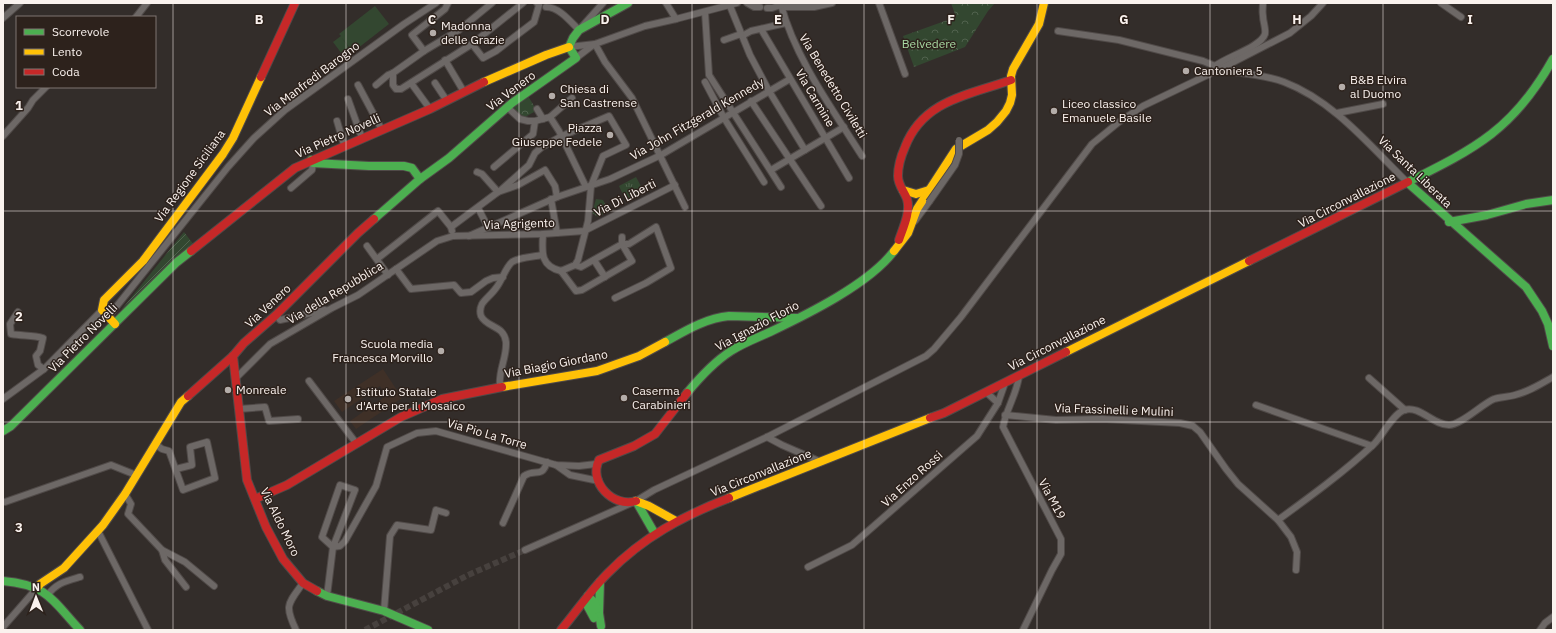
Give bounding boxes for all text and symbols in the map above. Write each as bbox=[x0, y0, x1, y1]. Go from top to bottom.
text: B bbox=[255, 11, 264, 28]
text: C bbox=[428, 11, 437, 28]
text: D bbox=[600, 11, 610, 28]
text: E bbox=[774, 11, 782, 28]
text: F bbox=[947, 11, 955, 28]
text: G bbox=[1119, 11, 1129, 28]
text: H bbox=[1292, 11, 1302, 28]
text: I bbox=[1467, 11, 1473, 28]
legend bbox=[16, 16, 156, 88]
place label: Madonna delle Grazie bbox=[441, 18, 505, 47]
text: Scorrevole bbox=[52, 24, 110, 39]
marker: Madonna delle Grazie bbox=[428, 28, 438, 38]
street label: Via Benedetto Civiletti bbox=[796, 31, 871, 141]
park label: Belvedere bbox=[902, 36, 957, 51]
street label: Via Manfredi Barogno bbox=[261, 38, 362, 119]
text: Lento bbox=[52, 44, 82, 59]
place label: Cantoniera 5 bbox=[1194, 63, 1263, 78]
text: Coda bbox=[52, 64, 80, 79]
street label: Via Carmine bbox=[792, 66, 839, 130]
marker: Cantoniera 5 bbox=[1181, 66, 1191, 76]
street label: Via Venero bbox=[483, 67, 538, 114]
place label: B&B Elvira al Duomo bbox=[1350, 72, 1407, 101]
street label: Via John Fitzgerald Kennedy bbox=[627, 74, 766, 163]
place label: Chiesa di San Castrense bbox=[560, 81, 637, 110]
marker: B&B Elvira al Duomo bbox=[1337, 82, 1347, 92]
marker: Chiesa di San Castrense bbox=[547, 91, 557, 101]
place label: Liceo classico Emanuele Basile bbox=[1062, 96, 1152, 125]
text: 1 bbox=[15, 97, 23, 114]
marker: Liceo classico Emanuele Basile bbox=[1049, 106, 1059, 116]
street label: Via Pietro Novelli bbox=[293, 110, 383, 161]
place label: Piazza Giuseppe Fedele bbox=[512, 120, 603, 149]
street label: Via Regione Siciliana bbox=[151, 126, 229, 225]
marker: Piazza Giuseppe Fedele bbox=[605, 130, 615, 140]
street label: Via Santa Liberata bbox=[1375, 133, 1456, 211]
street label: Via Circonvallazione bbox=[1295, 168, 1398, 231]
street label: Via Di Liberti bbox=[591, 176, 658, 220]
street label: Via Agrigento bbox=[483, 215, 555, 232]
street label: Via della Repubblica bbox=[284, 258, 386, 327]
street label: Via Venero bbox=[241, 280, 294, 331]
street label: Via Ignazio Florio bbox=[712, 297, 802, 354]
street label: Via Pietro Novelli bbox=[45, 300, 120, 375]
text: 2 bbox=[15, 308, 23, 325]
street label: Via Circonvallazione bbox=[1005, 311, 1108, 374]
place label: Scuola media Francesca Morvillo bbox=[332, 336, 434, 365]
marker: Scuola media Francesca Morvillo bbox=[436, 346, 446, 356]
street label: Via Biagio Giordano bbox=[503, 346, 609, 381]
place label: Monreale bbox=[236, 382, 287, 397]
place label: Caserma Carabinieri bbox=[632, 383, 690, 412]
place label: Istituto Statale d'Arte per il Mosaico bbox=[356, 384, 466, 413]
marker: Monreale bbox=[223, 385, 233, 395]
marker: Caserma Carabinieri bbox=[619, 393, 629, 403]
marker: Istituto Statale d'Arte per il Mosaico bbox=[343, 394, 353, 404]
street label: Via Frassinelli e Mulini bbox=[1054, 400, 1174, 419]
street label: Via Pio La Torre bbox=[445, 415, 529, 452]
street label: Via Circonvallazione bbox=[708, 445, 814, 500]
street label: Via Enzo Rossi bbox=[878, 447, 945, 510]
street label: Via M19 bbox=[1036, 476, 1069, 522]
street label: Via Aldo Moro bbox=[257, 485, 304, 559]
text: 3 bbox=[15, 519, 23, 536]
north arrow bbox=[16, 577, 56, 617]
text: N bbox=[32, 580, 40, 594]

